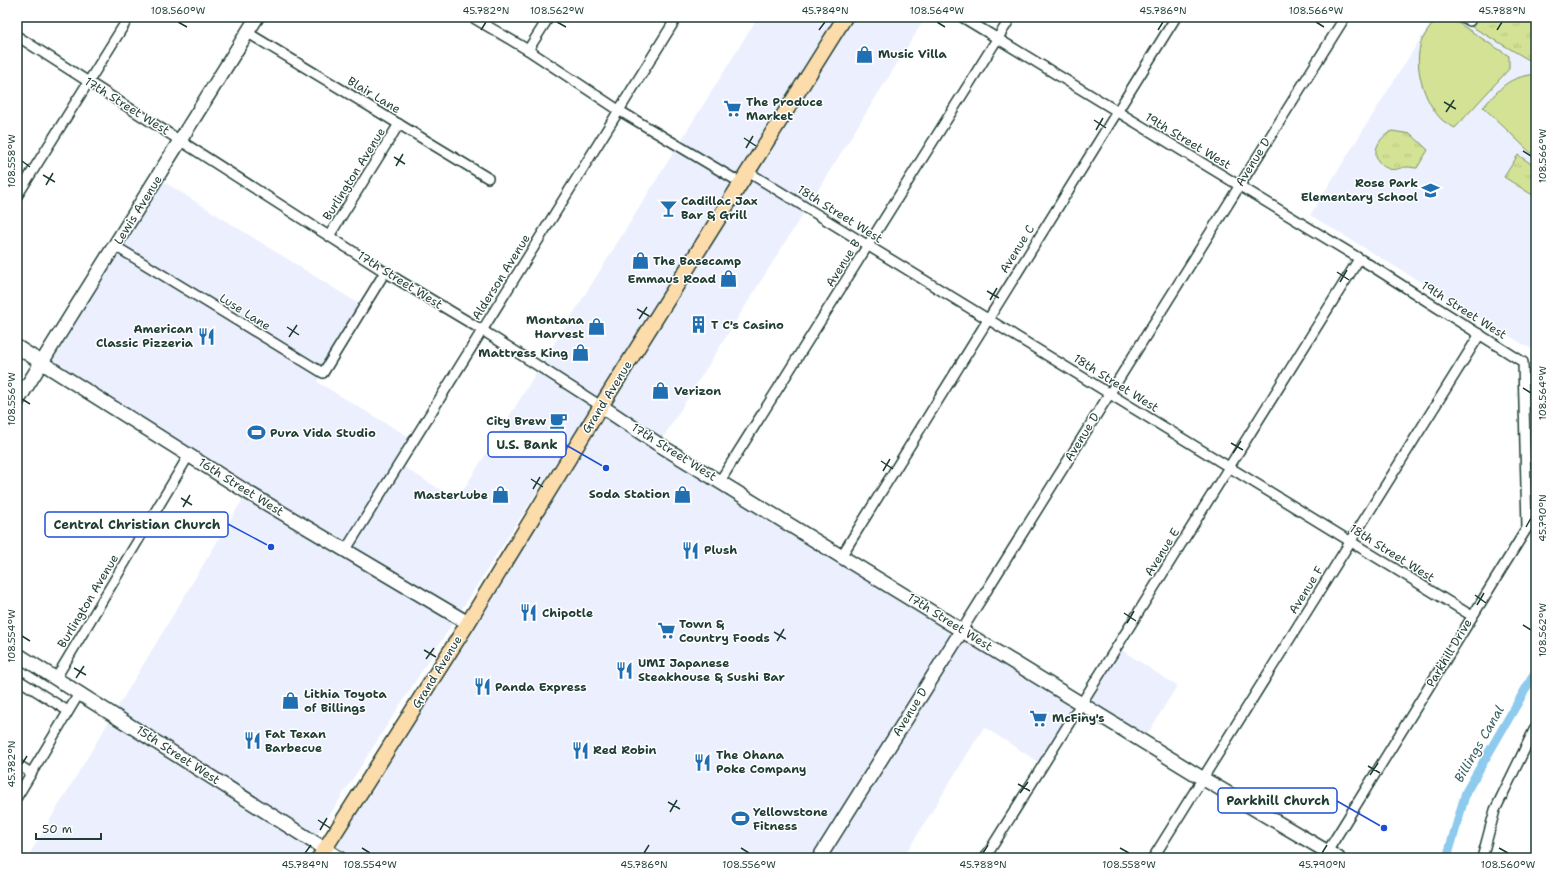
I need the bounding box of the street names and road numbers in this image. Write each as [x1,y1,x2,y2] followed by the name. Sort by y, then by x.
[82,73,172,139] street label: 17th Street West
[344,73,404,117] street label: Blair Lane
[1142,109,1234,173] street label: 19th Street West
[319,124,389,223] street label: Burlington Avenue
[1232,135,1274,189] street label: Avenue D
[110,172,166,248] street label: Lewis Avenue
[794,181,886,247] street label: 18th Street West
[996,222,1038,276] street label: Avenue C
[468,231,534,323] street label: Alderson Avenue
[822,236,864,290] street label: Avenue B
[355,247,445,313] street label: 17th Street West
[1418,277,1510,343] street label: 19th Street West
[216,290,274,334] street label: Luse Lane
[1070,350,1162,416] street label: 18th Street West
[578,357,636,436] street label: Grand Avenue
[1061,410,1103,464] street label: Avenue D
[629,419,719,485] street label: 17th Street West
[195,454,287,520] street label: 16th Street West
[1346,520,1438,586] street label: 18th Street West
[1141,525,1183,579] street label: Avenue E
[54,551,122,651] street label: Burlington Avenue
[1285,563,1327,617] street label: Avenue F
[905,589,995,655] street label: 17th Street West
[1422,616,1476,690] street label: Parkhill Drive
[408,632,466,711] street label: Grand Avenue
[889,685,931,739] street label: Avenue D
[133,722,223,788] street label: 15th Street West

